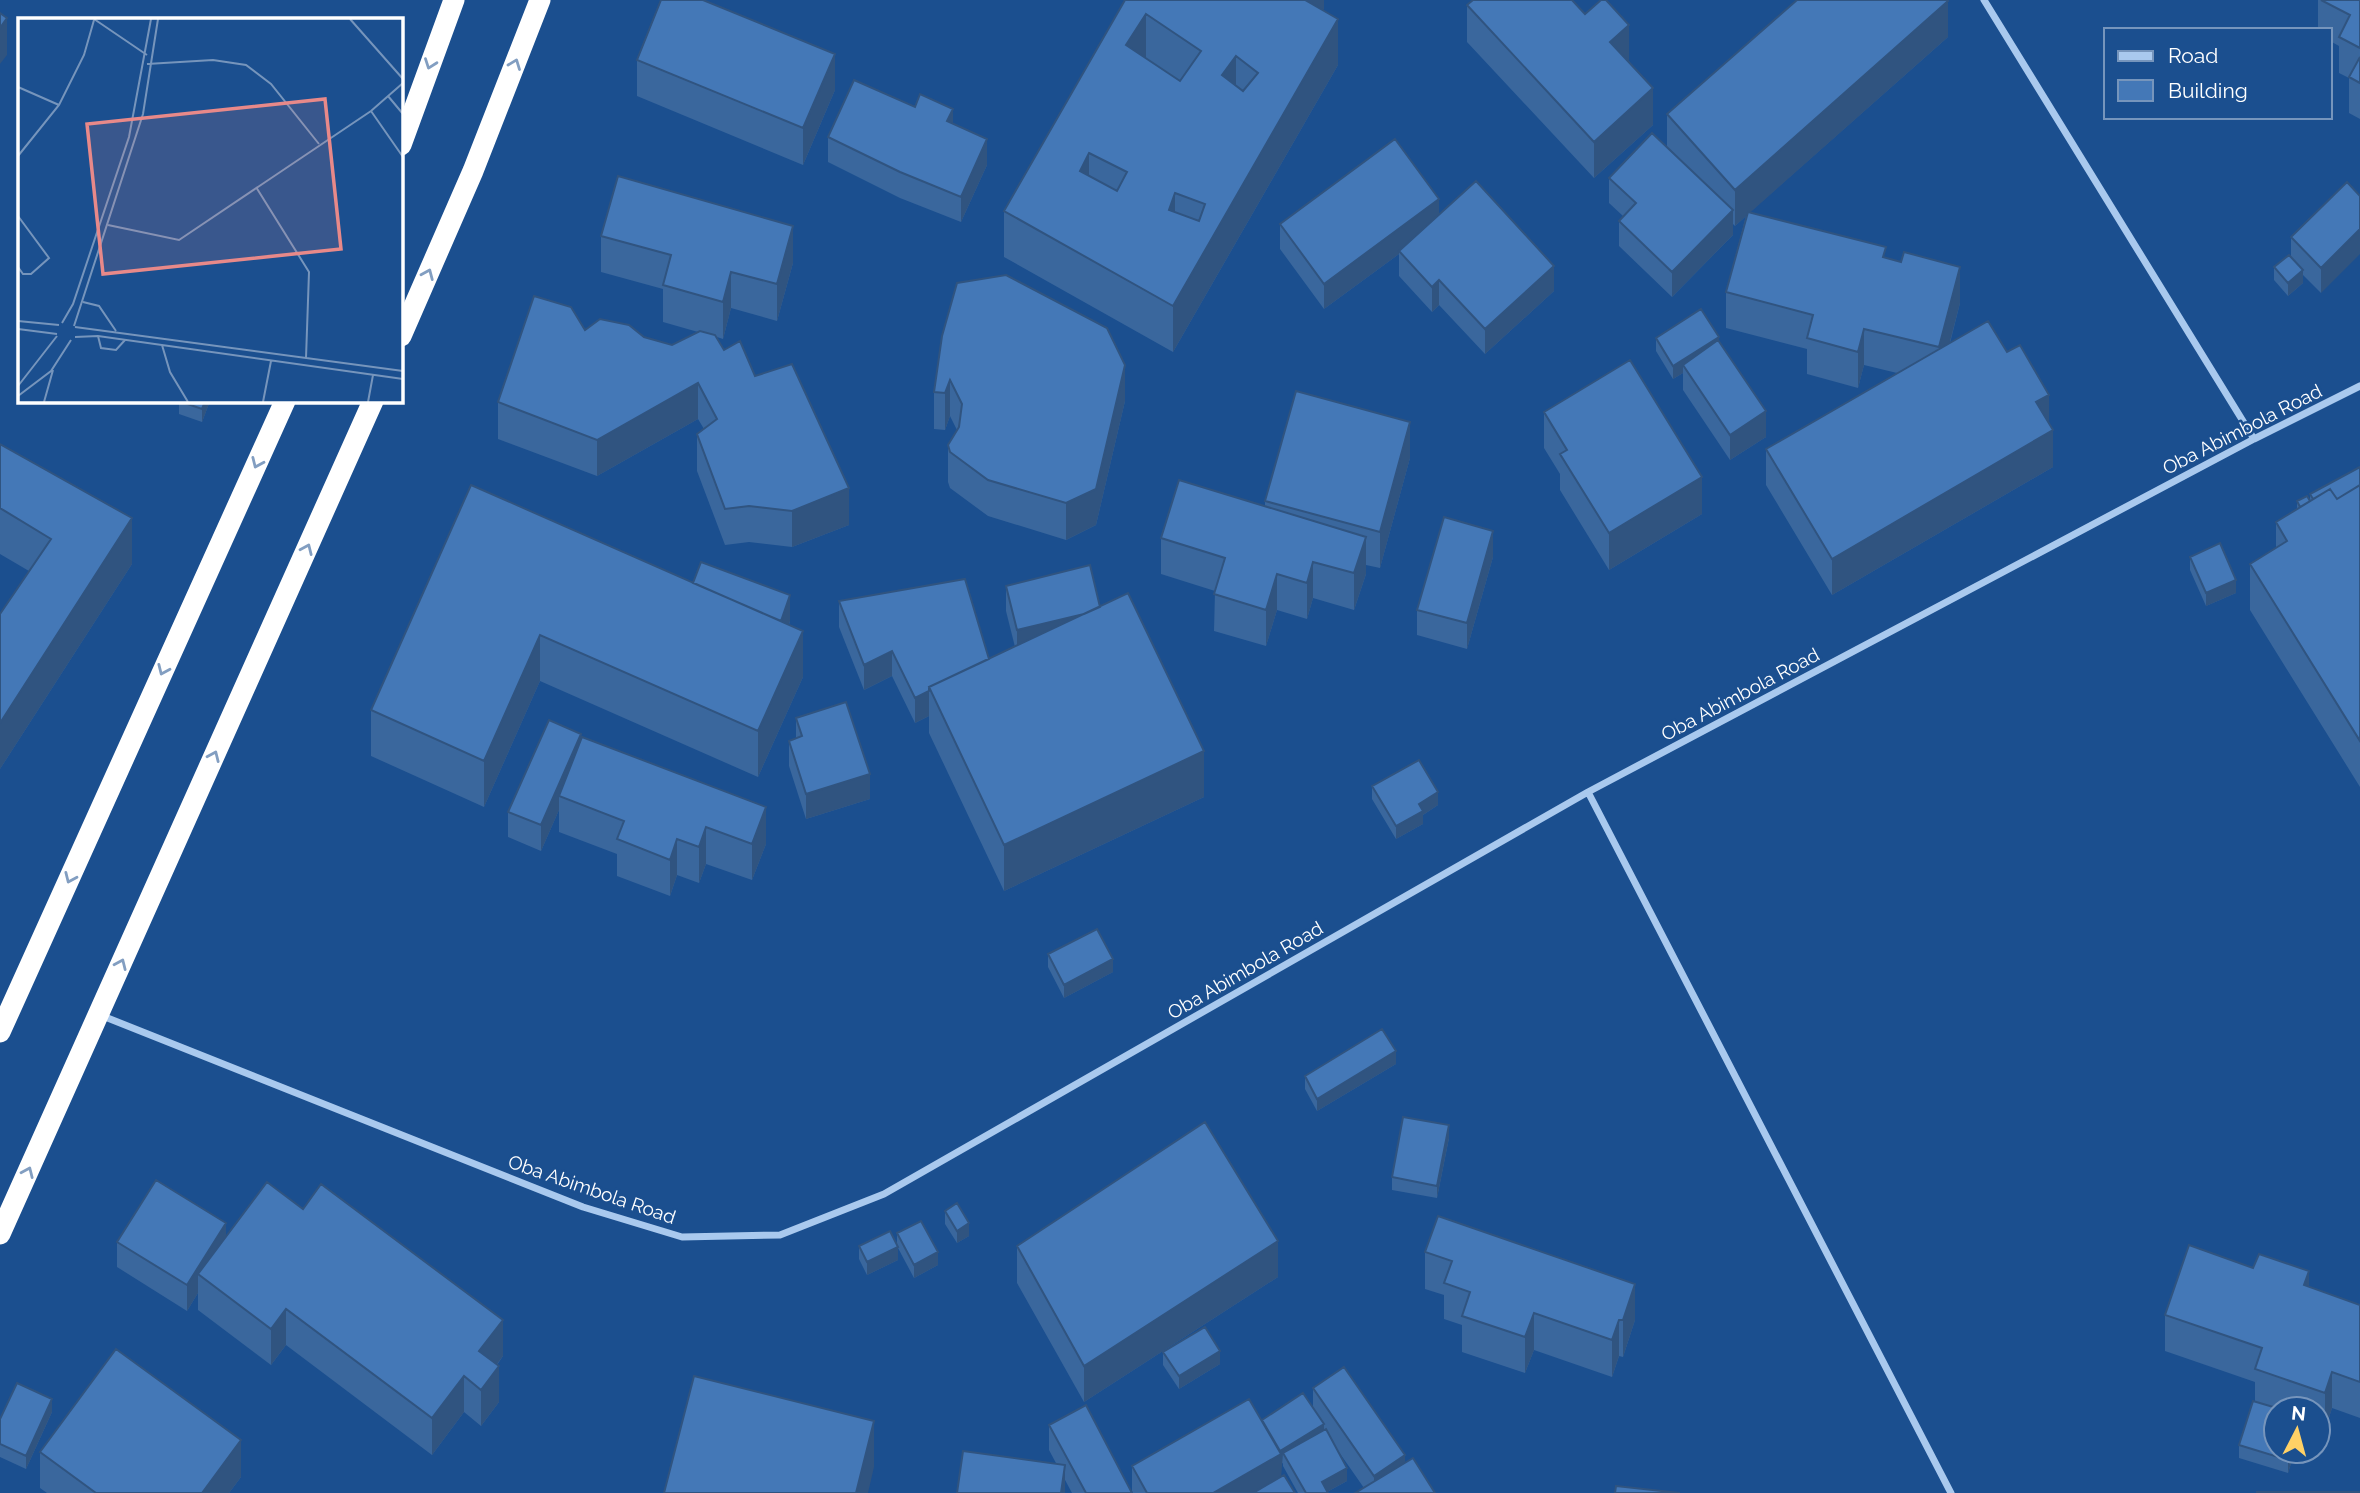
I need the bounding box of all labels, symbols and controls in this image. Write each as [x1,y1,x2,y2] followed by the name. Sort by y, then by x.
[18,18,402,402] inset map
[2104,28,2332,119] legend
[2168,43,2218,68] text: Road
[424,58,438,70] one-way arrow
[506,58,520,70] one-way arrow
[2168,78,2248,103] text: Building
[420,269,434,281] one-way arrow
[2159,379,2325,479] street label: Oba Abimbola Road
[251,456,265,468] one-way arrow
[299,544,313,556] one-way arrow
[1657,643,1823,745] street label: Oba Abimbola Road
[157,663,171,675] one-way arrow
[206,751,220,763] one-way arrow
[64,870,78,883] one-way arrow
[1163,917,1327,1023] street label: Oba Abimbola Road
[113,959,127,971] one-way arrow
[505,1150,679,1228] street label: Oba Abimbola Road
[20,1166,34,1179] one-way arrow
[2262,1395,2332,1465] north arrow
[2290,1401,2307,1425] text: N

